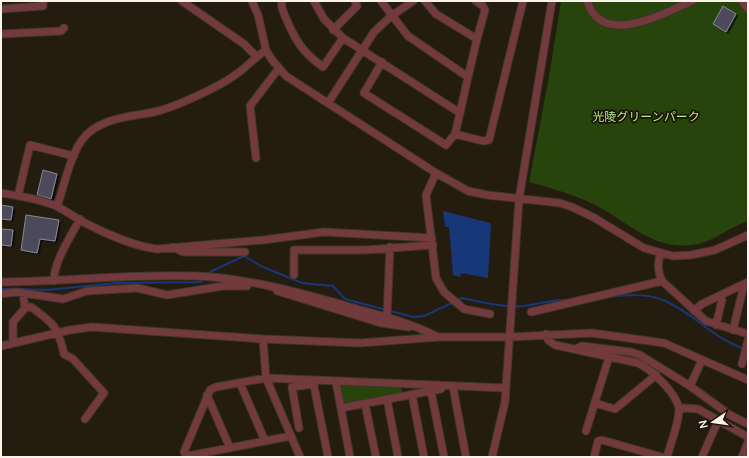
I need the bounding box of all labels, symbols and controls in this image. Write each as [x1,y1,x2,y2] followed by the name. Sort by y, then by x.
[592,108,700,125] park label: 光陵グリーンパーク
[693,402,733,442] north arrow
[695,419,711,430] text: N

